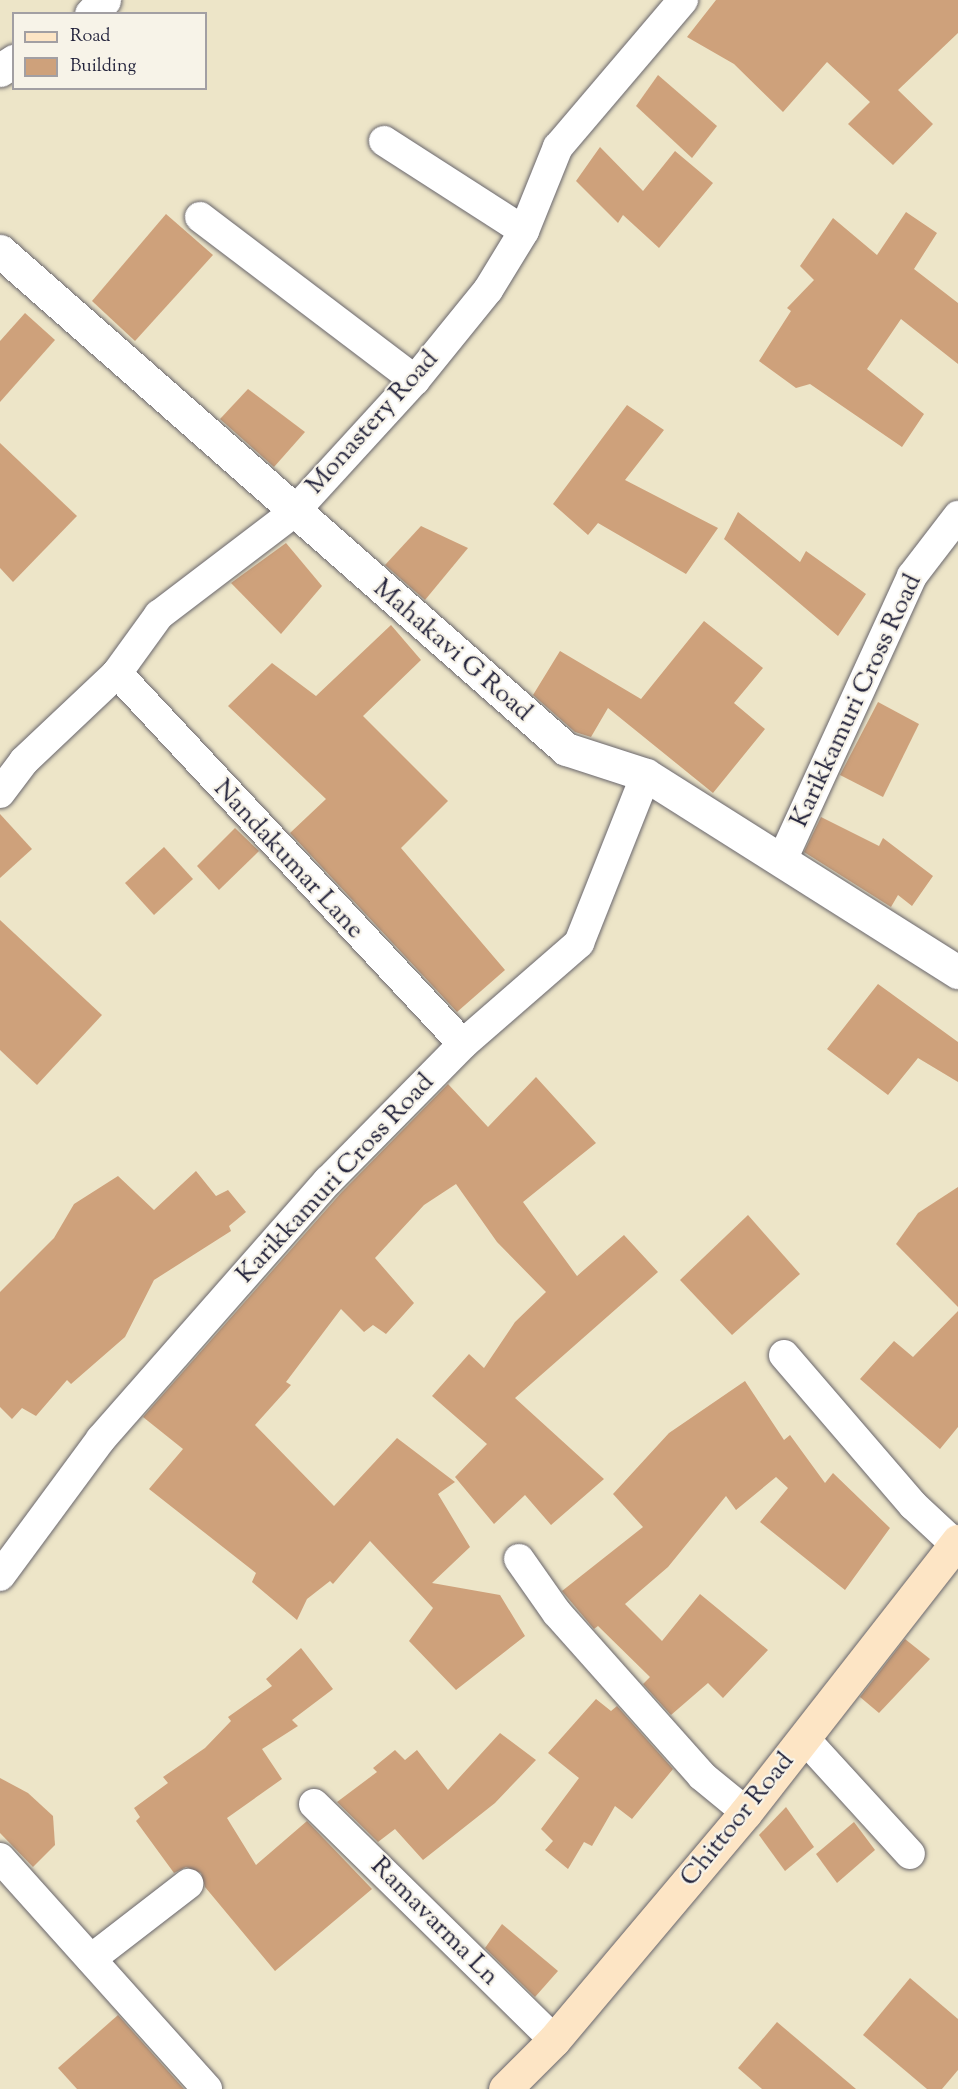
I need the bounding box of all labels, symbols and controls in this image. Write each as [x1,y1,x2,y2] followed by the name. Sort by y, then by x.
[12,12,207,90] legend
[70,24,110,50] text: Road
[70,54,136,80] text: Building
[300,345,446,501] street label: Monastery Road
[785,569,929,833] street label: Karikkamuri Cross Road
[366,573,538,729] street label: Mahakavi G Road
[206,774,370,946] street label: Nandakumar Lane
[231,1068,441,1290] street label: Karikkamuri Cross Road
[674,1747,802,1893] street label: Chittoor Road
[363,1851,505,1993] street label: Ramavarma Ln

